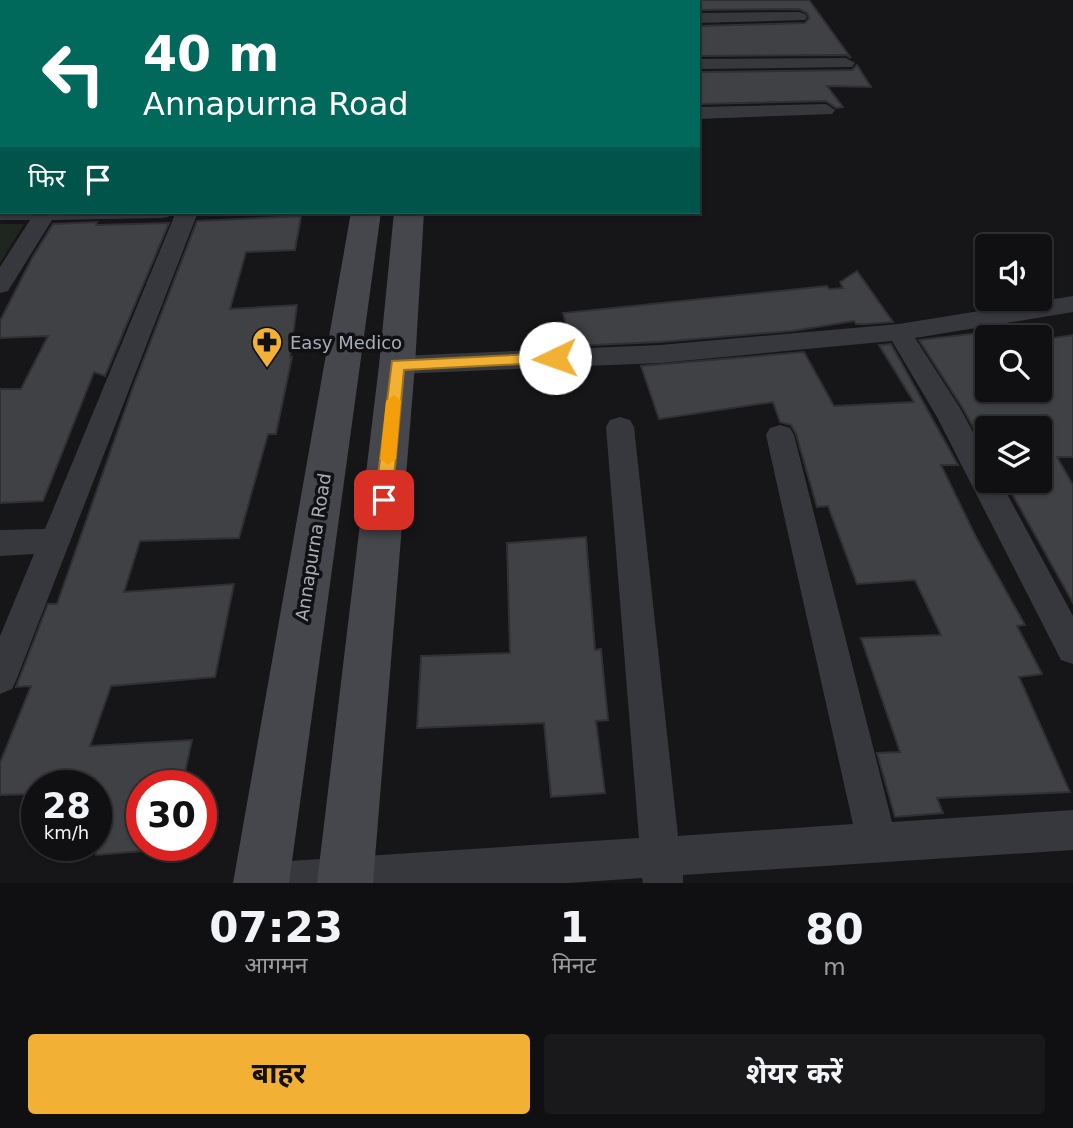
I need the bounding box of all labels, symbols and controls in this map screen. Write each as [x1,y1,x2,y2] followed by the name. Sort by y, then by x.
[143,26,279,83] text: 40 m
[28,28,119,119] icon: left
[143,85,409,123] text: Annapurna Road
[79,161,117,199] icon: arrive
[28,163,65,193] text: फिर
[975,234,1052,493] map controls
[975,234,1052,311] button: sound
[518,321,592,395] position arrow
[250,325,284,369] pharmacy icon: Easy Medico
[975,325,1052,402] button: search
[290,332,402,353] place label: Easy Medico
[975,416,1052,493] button: layers
[354,470,414,530] pin
[291,472,335,622] street label: Annapurna Road
[365,481,403,519] icon: arrive
[126,770,217,861] speed limit sign: 30
[42,786,91,826] text: 28
[44,822,89,843] text: km/h
[209,903,343,952] text: 07:23
[560,903,589,952] text: 1
[805,905,864,954] text: 80
[245,952,308,978] text: आगमन
[552,952,596,978] text: मिनट
[823,954,846,980] text: m
[28,1034,530,1114] button: बाहर
[544,1034,1045,1114] button: शेयर करें

